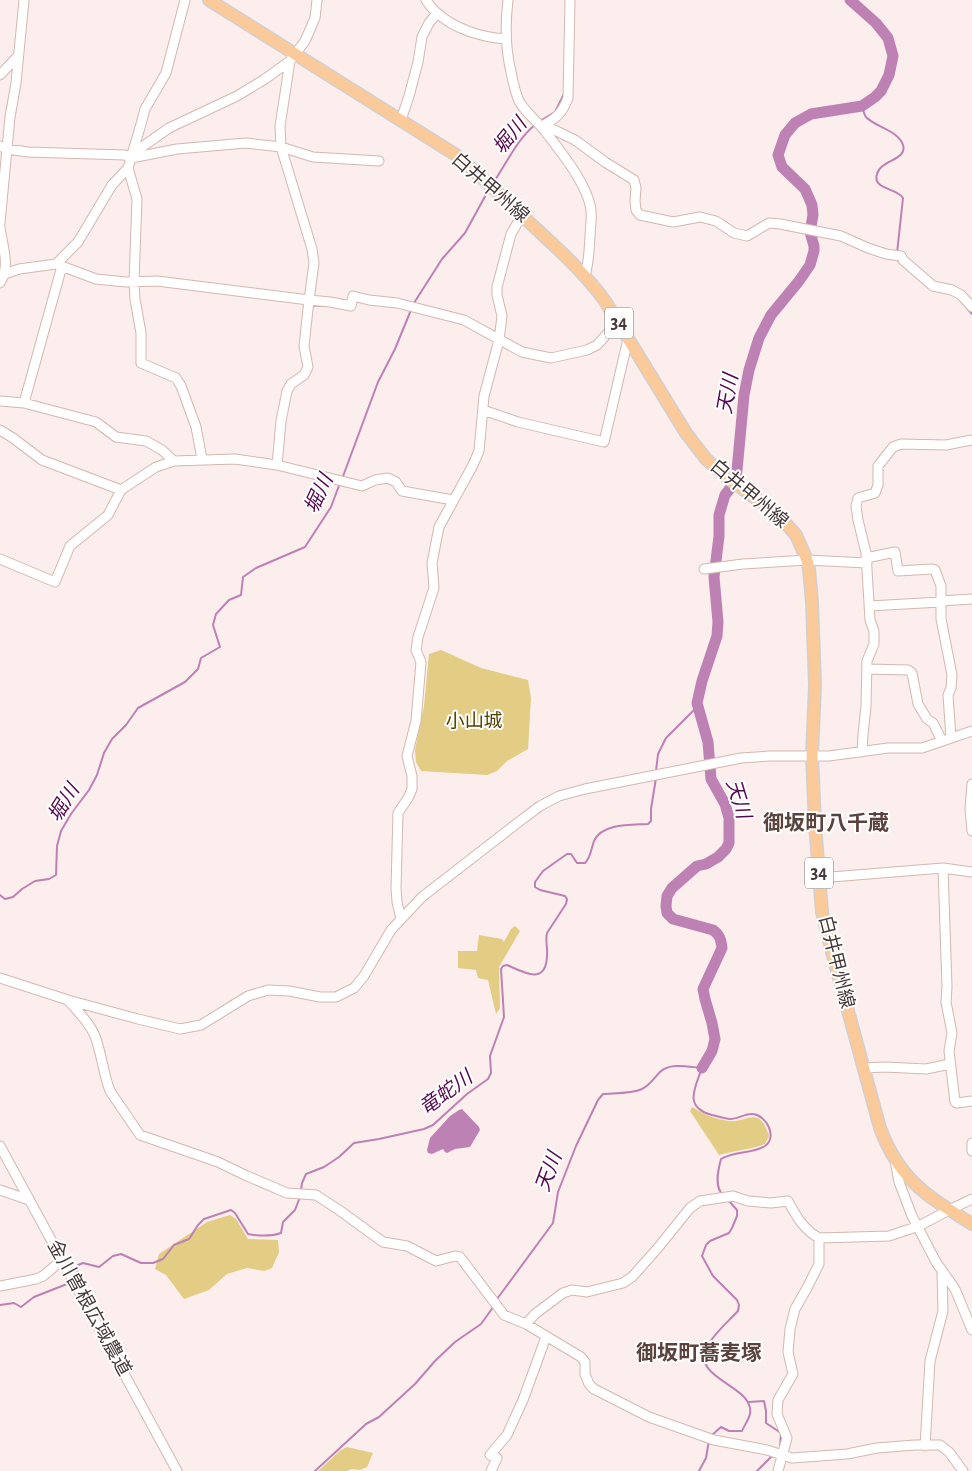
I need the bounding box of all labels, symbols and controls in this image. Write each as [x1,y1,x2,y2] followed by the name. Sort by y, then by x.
[489,112,532,158] water label: 堀川
[448,148,533,226] street label: 白井甲州線
[605,307,633,338] road number: 34
[715,371,742,415] water label: 天川
[707,455,793,532] street label: 白井甲州線
[301,469,337,516] water label: 堀川
[445,711,503,731] park label: 小山城
[723,777,754,823] water label: 天川
[44,779,84,825] water label: 堀川
[763,811,889,834] district label: 御坂町八千蔵
[805,858,833,888] road number: 34
[815,913,859,1010] street label: 白井甲州線
[415,1065,478,1119] water label: 竜蛇川
[533,1148,566,1194] water label: 天川
[44,1236,136,1379] street label: 金川曽根広域農道
[636,1341,762,1364] district label: 御坂町蕎麦塚

